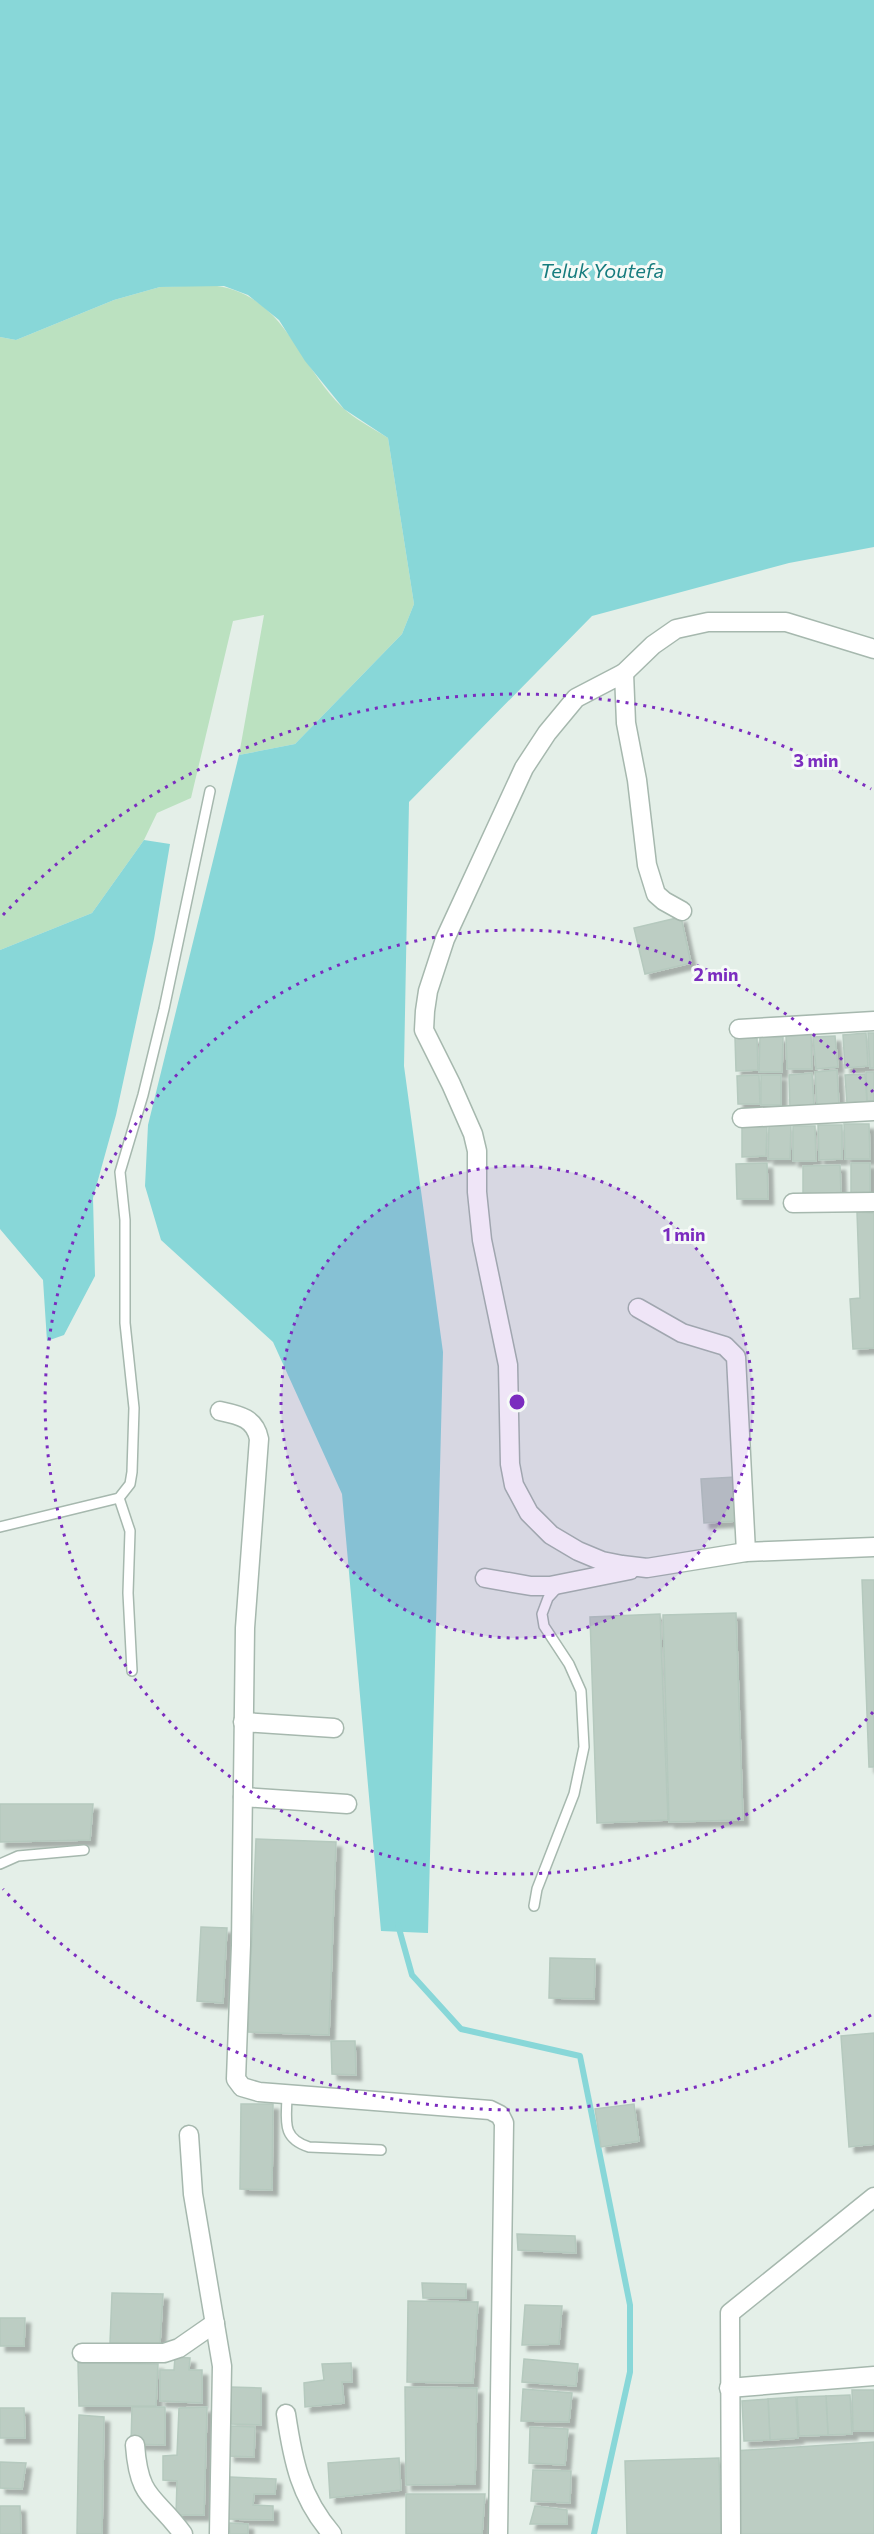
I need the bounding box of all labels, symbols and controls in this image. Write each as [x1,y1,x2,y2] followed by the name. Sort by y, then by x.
[540,258,664,282] water label: Teluk Youtefa
[793,749,839,771] text: 3 min
[694,963,738,985] text: 2 min
[663,1223,705,1245] text: 1 min
[507,1392,527,1412] centre of rings

